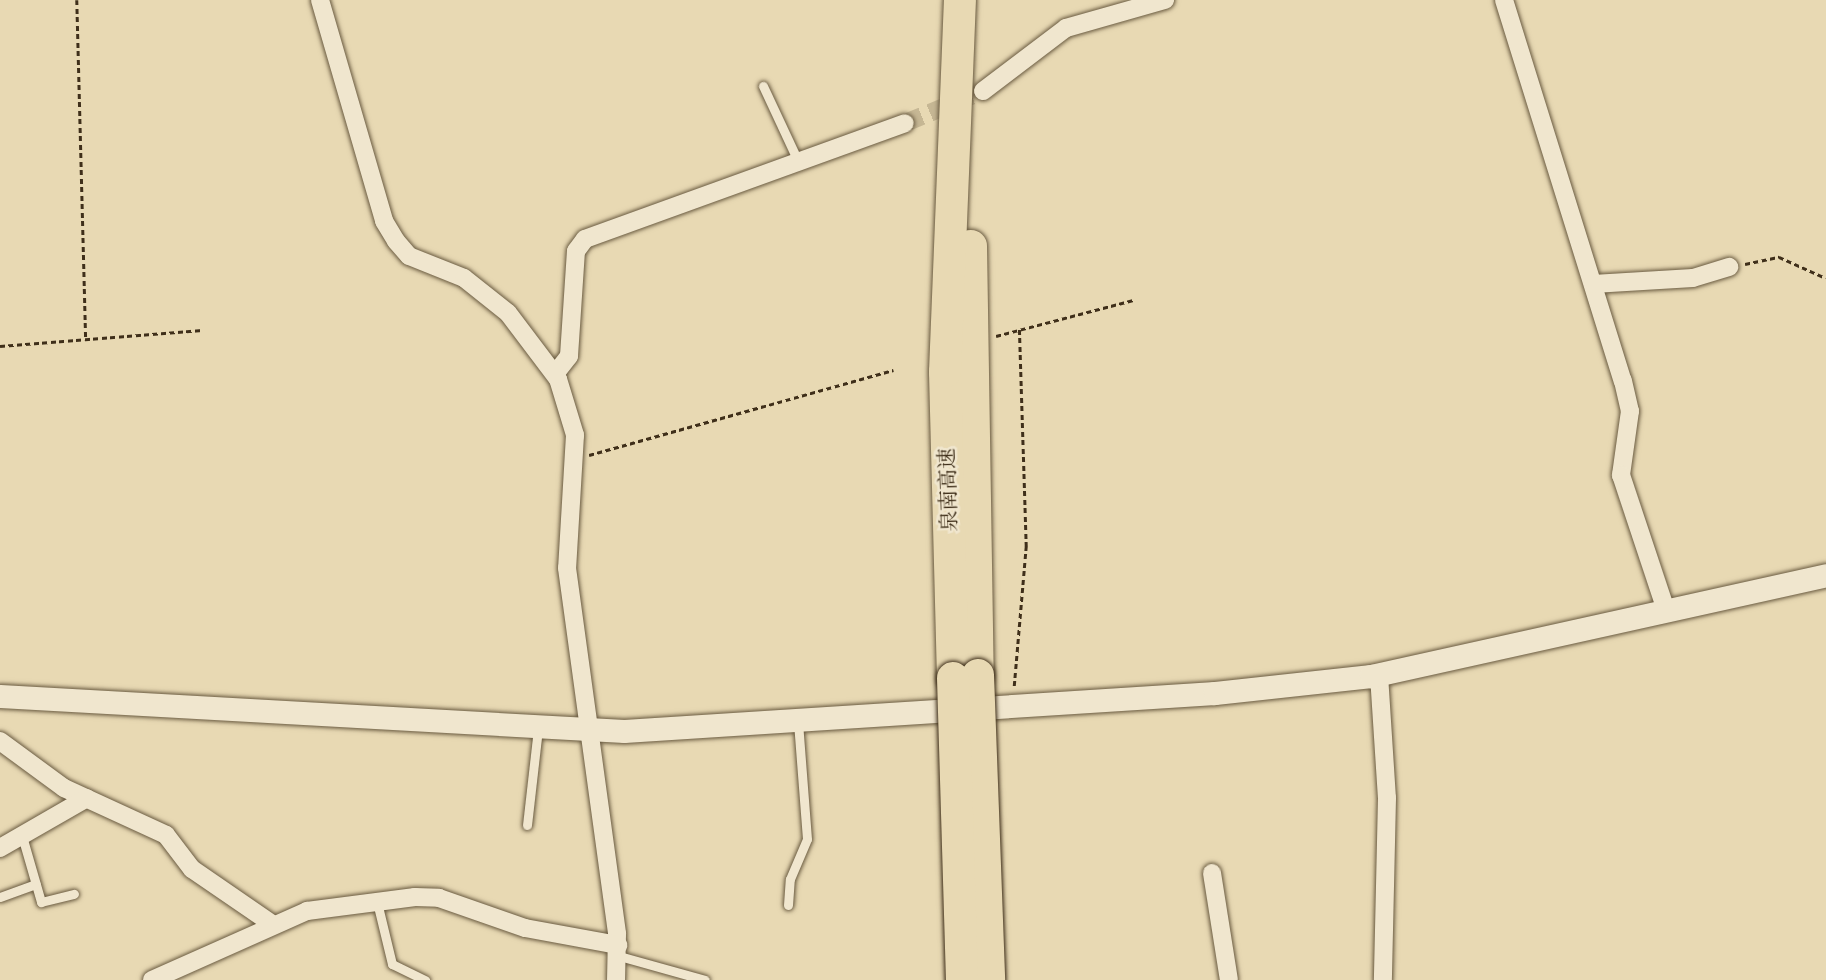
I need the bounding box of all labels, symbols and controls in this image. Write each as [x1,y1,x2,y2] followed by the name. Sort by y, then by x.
[934,448,962,532] street label: 泉南高速

